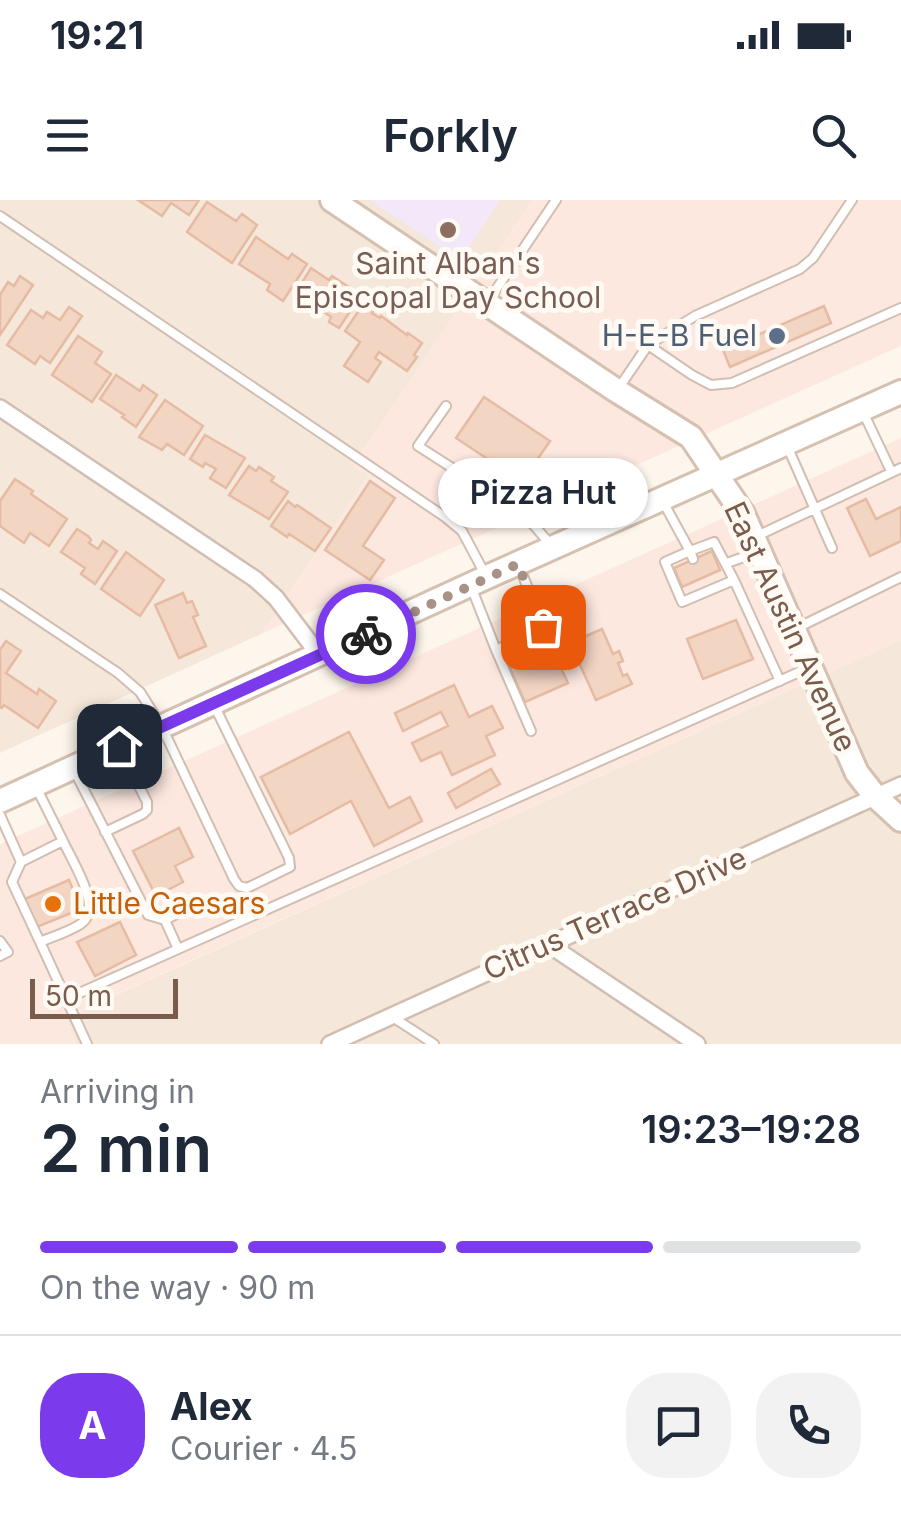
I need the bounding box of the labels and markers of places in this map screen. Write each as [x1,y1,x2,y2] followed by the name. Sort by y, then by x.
[437,219,459,241] marker: Saint Alban's Episcopal Day School
[295,245,601,315] place label: Saint Alban's Episcopal Day School
[602,317,757,353] place label: H-E-B Fuel
[766,325,788,347] marker: H-E-B Fuel
[438,457,648,527] callout: Pizza Hut
[501,585,586,670] pin
[77,704,162,789] pin
[73,885,265,921] place label: Little Caesars
[42,893,64,915] marker: Little Caesars

